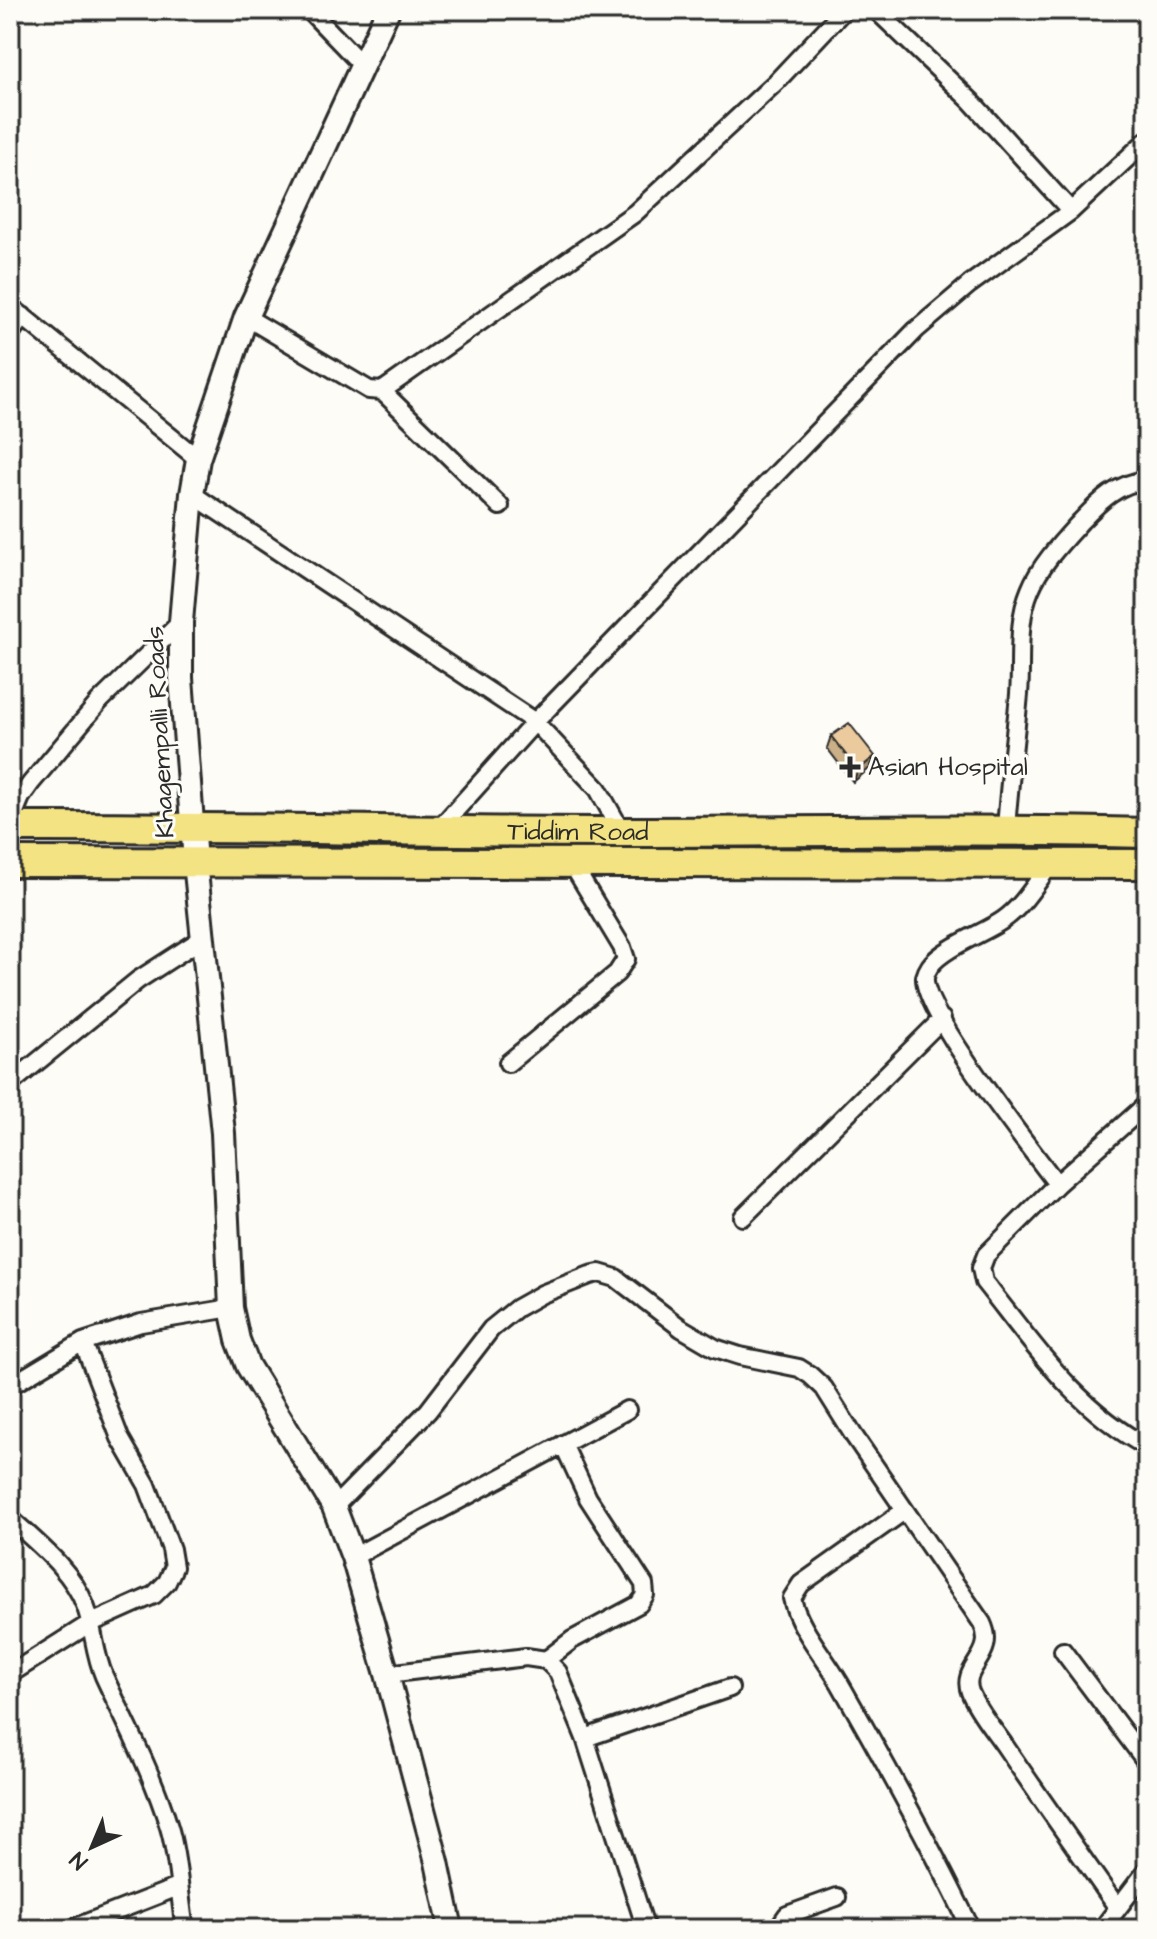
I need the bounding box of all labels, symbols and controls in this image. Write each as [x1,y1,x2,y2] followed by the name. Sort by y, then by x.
[136,625,186,839] street label: Khagempalli Roads
[868,749,1028,785] place label: Asian Hospital
[839,756,861,778] marker: Asian Hospital
[507,813,649,850] street label: Tiddim Road
[52,1807,132,1887] north arrow
[63,1844,95,1876] text: N

